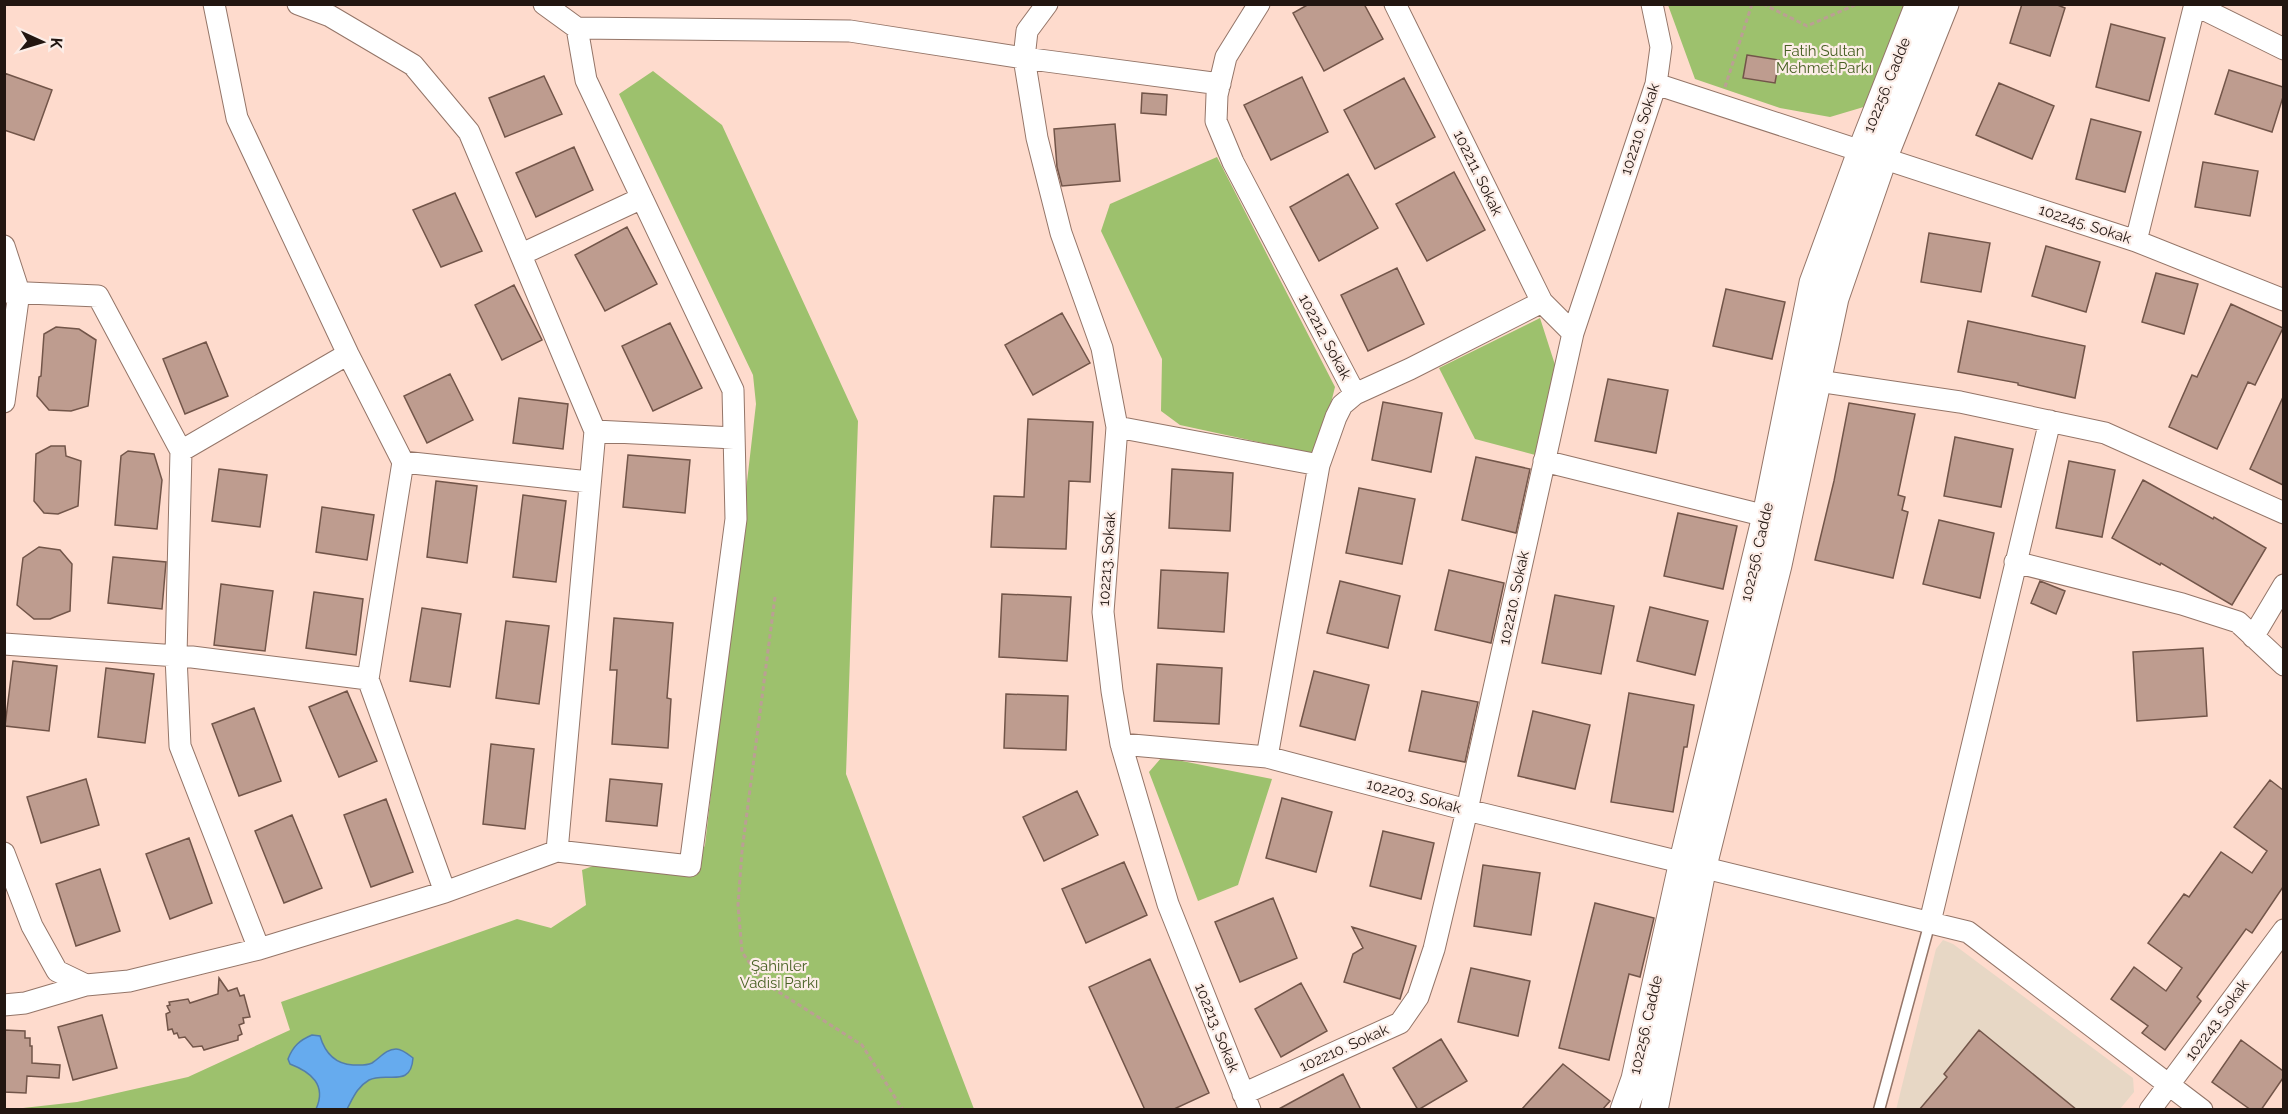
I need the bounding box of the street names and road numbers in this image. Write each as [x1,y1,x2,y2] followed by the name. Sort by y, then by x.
[1860,35,1914,135] street label: 102256. Cadde
[1617,81,1663,177] street label: 102210. Sokak
[1450,127,1506,219] street label: 102211. Sokak
[2036,201,2134,247] street label: 102245. Sokak
[1295,291,1355,383] street label: 102212. Sokak
[1737,501,1777,603] street label: 102256. Cadde
[1095,511,1119,607] street label: 102213. Sokak
[1495,549,1533,647] street label: 102210. Sokak
[1365,775,1463,817] street label: 102203. Sokak
[1626,974,1666,1076] street label: 102256. Cadde
[2181,976,2253,1064] street label: 102243. Sokak
[1191,981,1243,1075] street label: 102213. Sokak
[1297,1020,1391,1076] street label: 102210. Sokak

